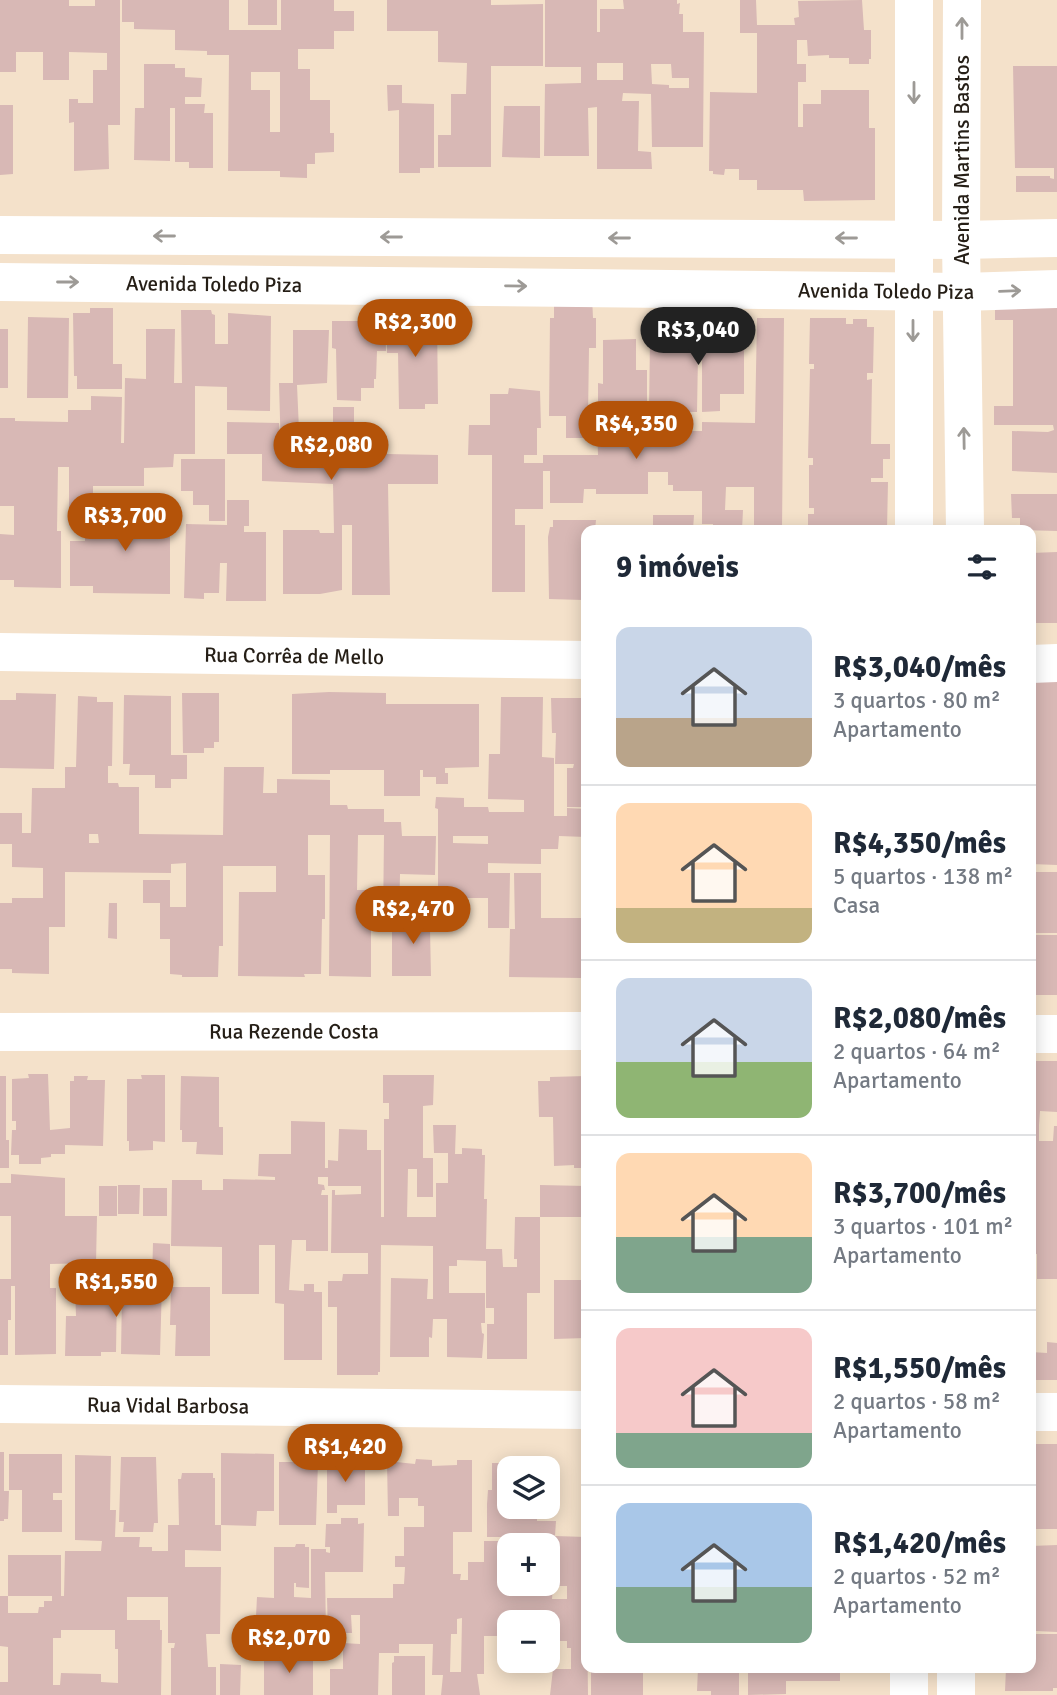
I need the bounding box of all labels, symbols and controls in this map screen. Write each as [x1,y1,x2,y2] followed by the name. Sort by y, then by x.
[955,17,969,40] one-way arrow
[949,55,975,265] street label: Avenida Martins Bastos
[907,81,921,104] one-way arrow
[153,229,176,243] one-way arrow
[380,230,403,244] one-way arrow
[608,231,631,245] one-way arrow
[835,231,858,245] one-way arrow
[126,270,302,298] street label: Avenida Toledo Piza
[56,275,79,289] one-way arrow
[798,277,974,305] street label: Avenida Toledo Piza
[504,279,527,293] one-way arrow
[998,284,1021,297] one-way arrow
[350,300,480,359] pin: R$2,300
[373,307,457,336] text: R$2,300
[633,308,763,367] pin: R$3,040
[656,315,740,344] text: R$3,040
[906,320,920,343] one-way arrow
[571,402,701,461] pin: R$4,350
[594,409,678,438] text: R$4,350
[266,422,396,482] pin: R$2,080
[957,426,971,449] one-way arrow
[289,430,373,459] text: R$2,080
[60,494,190,553] pin: R$3,700
[83,501,167,530] text: R$3,700
[963,548,1001,586] icon: filters
[616,549,739,586] text: 9 imóveis
[204,642,384,670] street label: Rua Corrêa de Mello
[833,649,1006,686] text: R$3,040/mês
[672,655,756,739] icon: home
[833,686,1001,715] text: 3 quartos · 80 m²
[833,715,962,744] text: Apartamento
[833,825,1006,862] text: R$4,350/mês
[672,831,756,915] icon: home
[833,862,1013,891] text: 5 quartos · 138 m²
[348,886,478,946] pin: R$2,470
[833,891,880,920] text: Casa
[371,894,455,923] text: R$2,470
[833,1000,1006,1037] text: R$2,080/mês
[672,1006,756,1090] icon: home
[209,1018,379,1045] street label: Rua Rezende Costa
[833,1037,1001,1066] text: 2 quartos · 64 m²
[833,1066,962,1095] text: Apartamento
[833,1175,1006,1212] text: R$3,700/mês
[672,1181,756,1265] icon: home
[833,1212,1013,1241] text: 3 quartos · 101 m²
[833,1241,962,1270] text: Apartamento
[51,1260,181,1319] pin: R$1,550
[74,1267,158,1296] text: R$1,550
[833,1350,1006,1387] text: R$1,550/mês
[672,1356,756,1440] icon: home
[833,1387,1001,1416] text: 2 quartos · 58 m²
[87,1392,249,1420] street label: Rua Vidal Barbosa
[833,1416,962,1445] text: Apartamento
[280,1424,410,1484] pin: R$1,420
[303,1432,387,1461] text: R$1,420
[497,1456,560,1673] map controls
[497,1456,560,1519] button: layers
[833,1525,1006,1562] text: R$1,420/mês
[672,1531,756,1615] icon: home
[497,1533,560,1596] button: +
[833,1562,1001,1591] text: 2 quartos · 52 m²
[833,1591,962,1620] text: Apartamento
[497,1610,560,1673] button: −
[224,1616,354,1675] pin: R$2,070
[247,1623,331,1652] text: R$2,070

